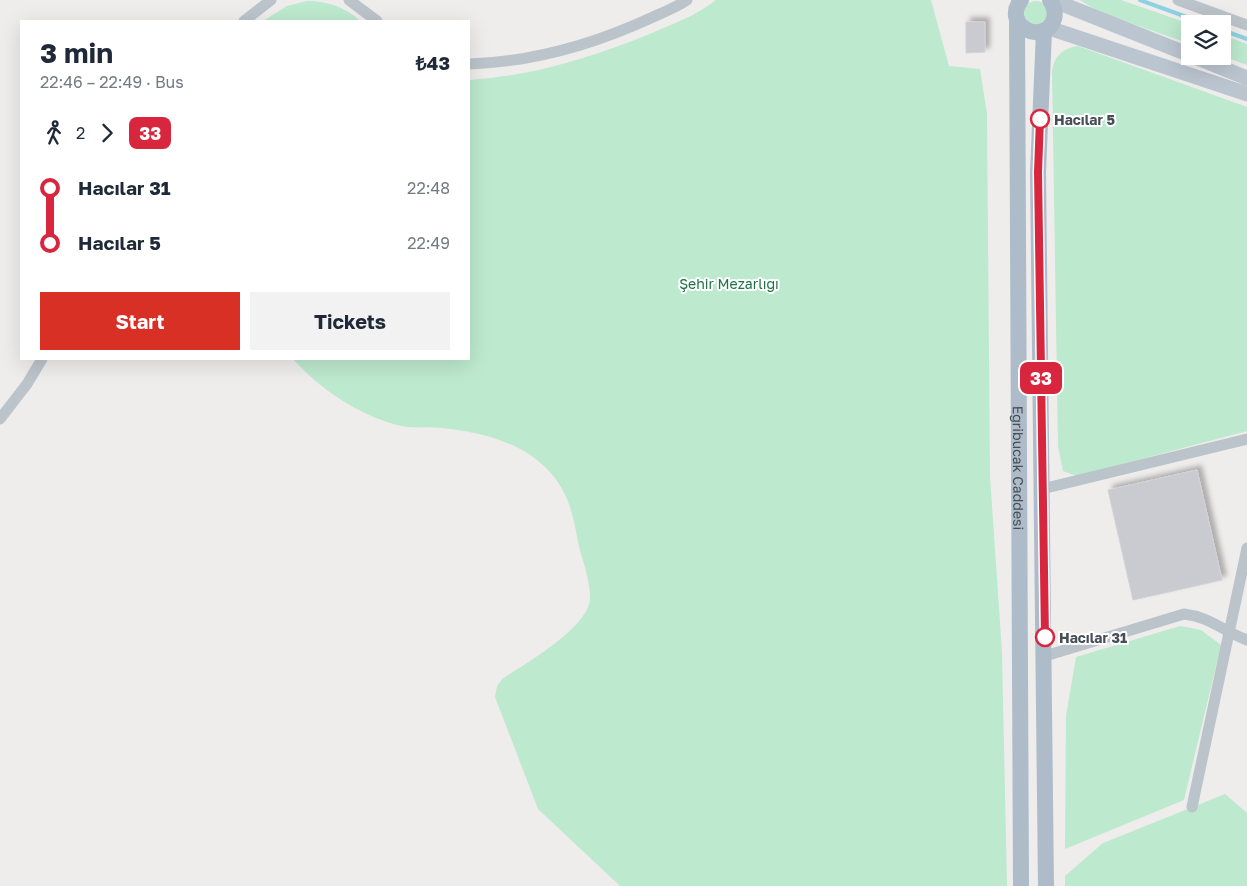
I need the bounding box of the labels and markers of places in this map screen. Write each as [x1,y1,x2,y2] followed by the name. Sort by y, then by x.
[1030,109,1050,129] marker: Hacılar 5
[1054,111,1115,128] place label: Hacılar 5
[1035,627,1055,647] marker: Hacılar 31
[1059,629,1127,646] place label: Hacılar 31

